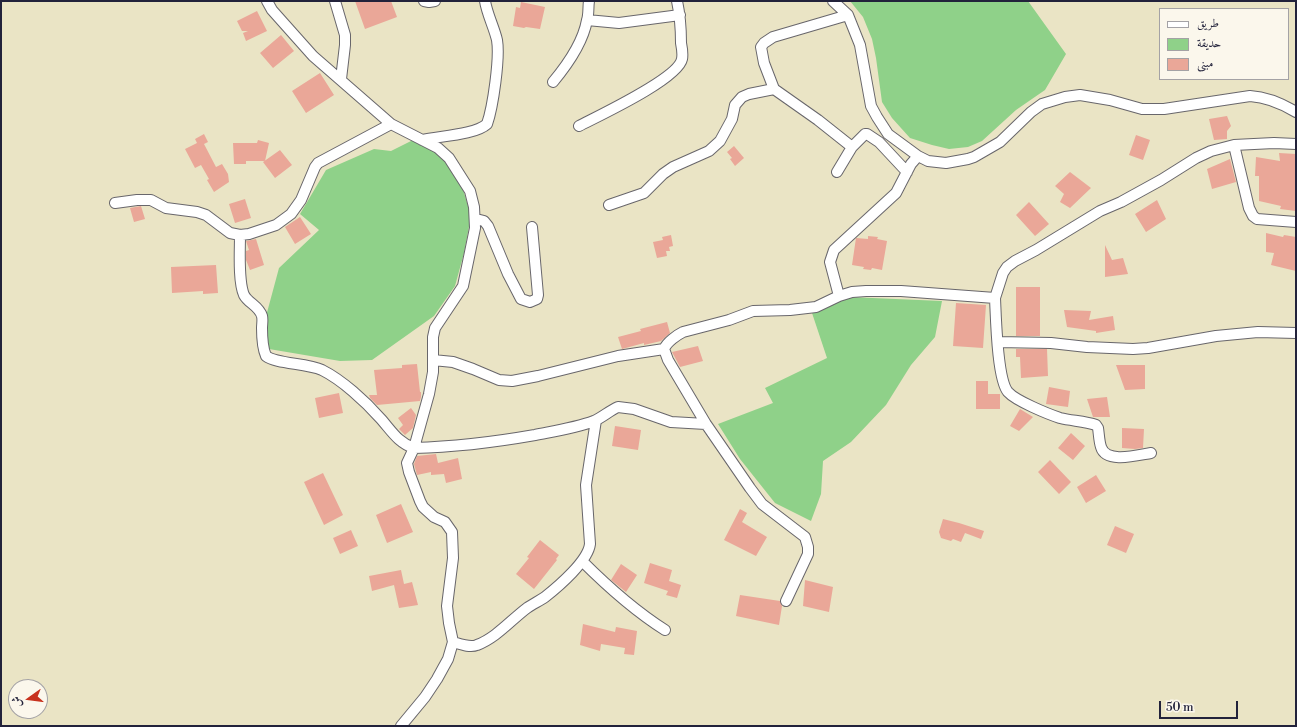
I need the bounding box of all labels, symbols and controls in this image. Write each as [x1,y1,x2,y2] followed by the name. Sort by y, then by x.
[1159,8,1289,80] legend
[1197,16,1219,31] text: طريق
[1197,36,1221,51] text: حديقة
[1197,56,1213,71] text: مبنى
[8,679,48,719] north arrow
[1161,693,1240,719] scale bar
[9,695,25,709] text: ش
[1166,700,1194,715] text: 50 m

